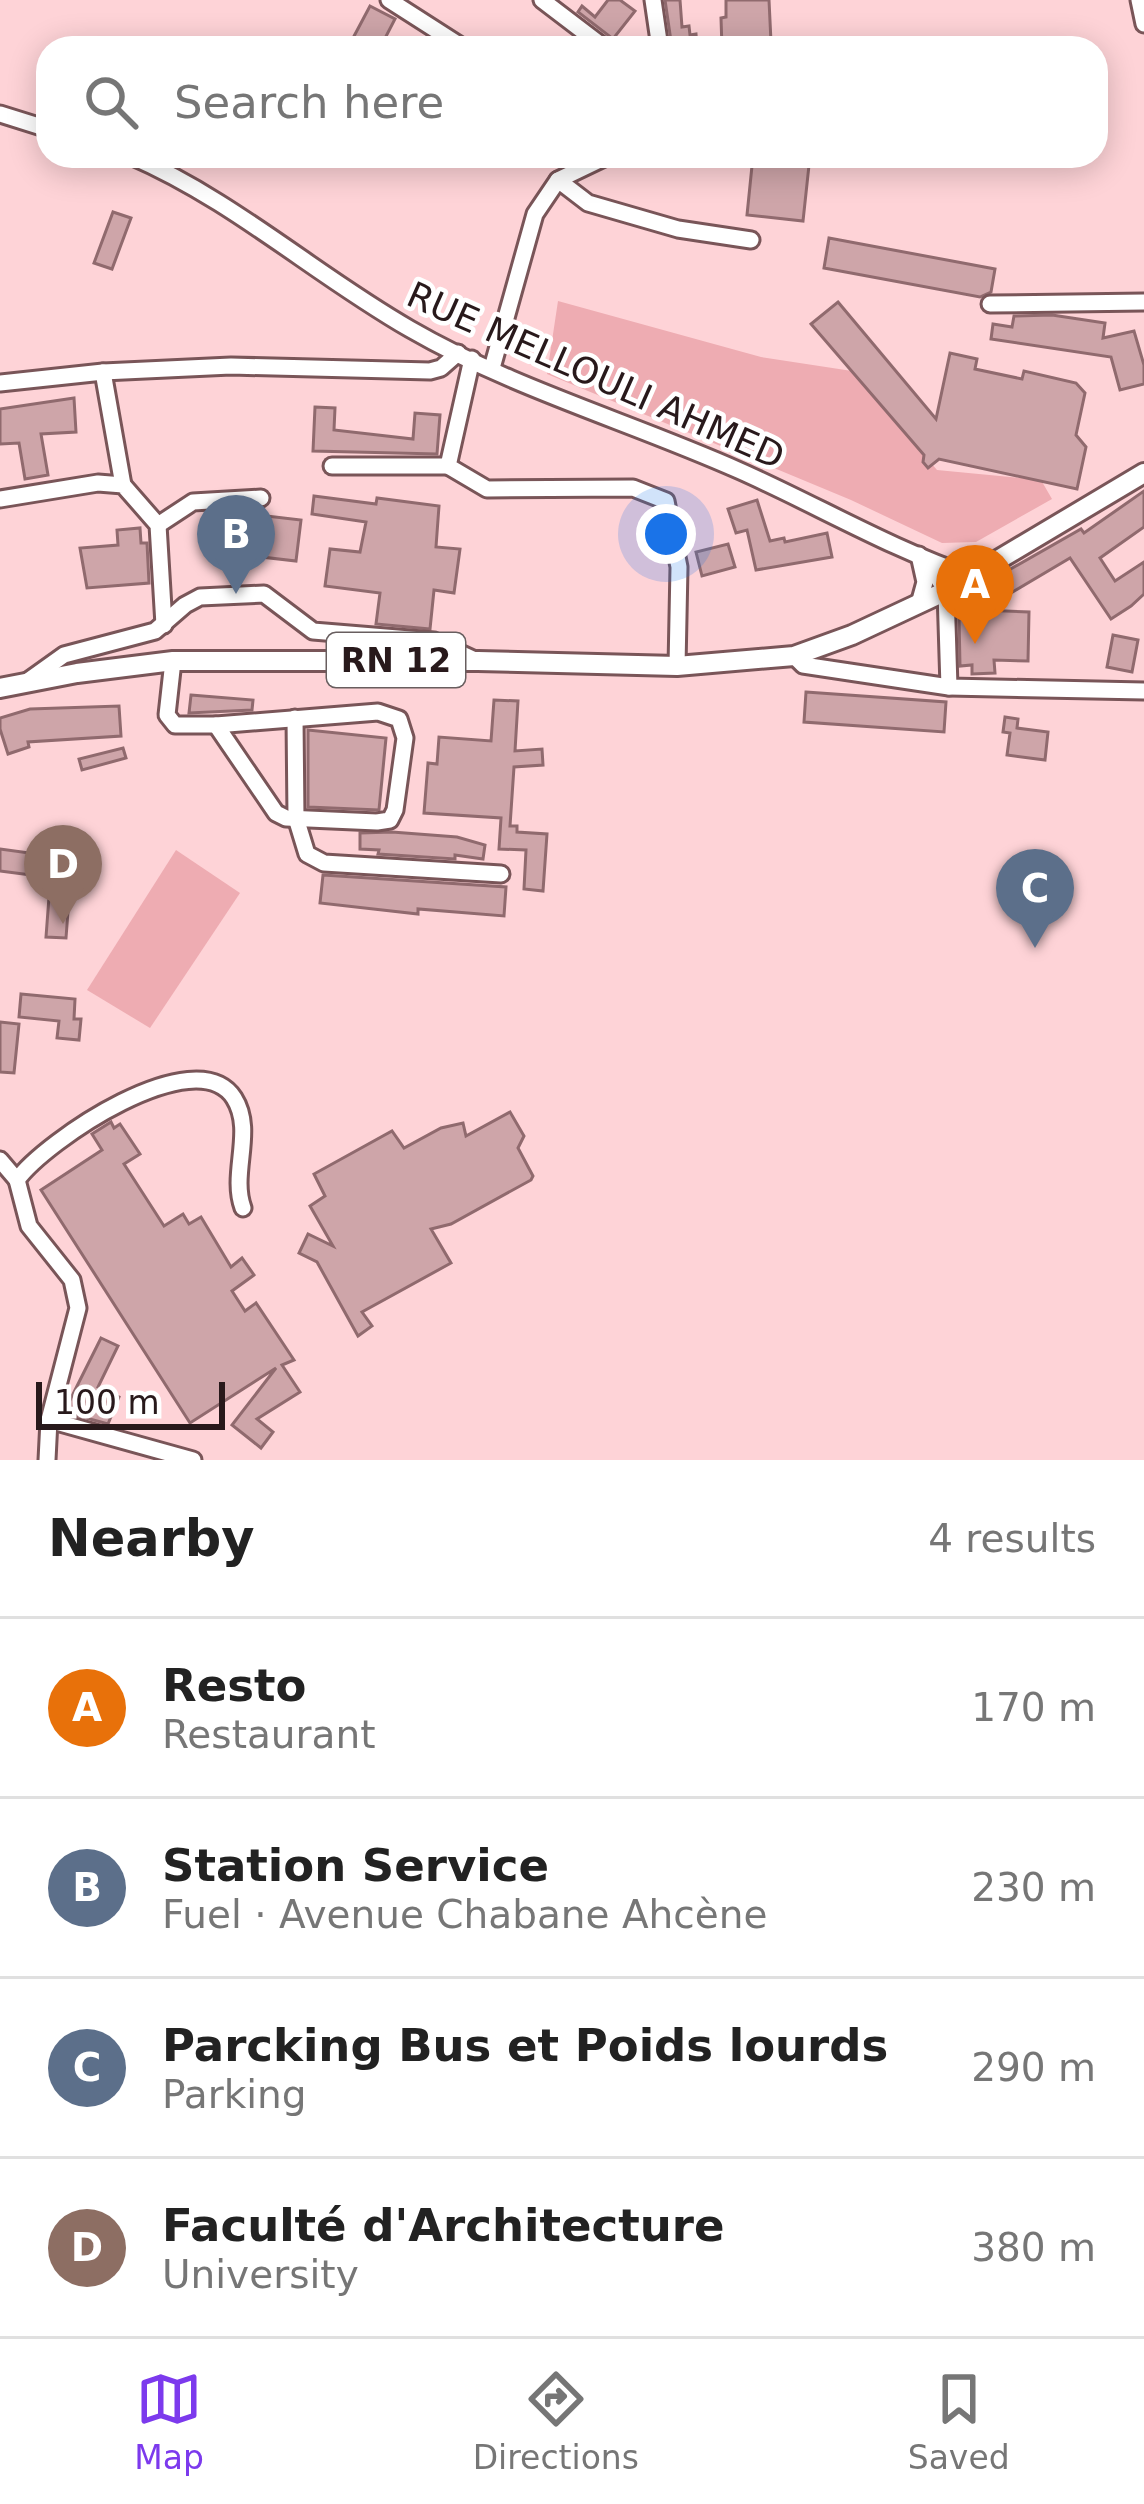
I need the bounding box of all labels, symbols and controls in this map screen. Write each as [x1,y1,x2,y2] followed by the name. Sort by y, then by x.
[36,36,1108,168] search box
[78,69,144,135] icon: search
[174,76,444,129] text: Search here
[401,274,791,477] street label: RUE MELLOULI AHMED
[197,495,275,594] pin: B
[636,504,696,564] your location
[936,545,1014,644] pin: A
[327,633,465,687] road number: RN 12
[24,825,102,924] pin: D
[996,849,1074,948] pin: C
[36,1376,225,1429] scale bar
[54,1383,160,1422] text: 100 m
[48,1509,255,1568] text: Nearby
[928,1516,1096,1561] text: 4 results
[162,1659,306,1712] text: Resto
[72,1685,102,1730] text: A
[971,1685,1096,1730] text: 170 m
[162,1712,376,1757] text: Restaurant
[162,1839,549,1892] text: Station Service
[72,1865,102,1910] text: B
[971,1865,1096,1910] text: 230 m
[162,1892,768,1937] text: Fuel · Avenue Chabane Ahcène
[162,2019,888,2072] text: Parcking Bus et Poids lourds
[73,2045,101,2090] text: C
[971,2045,1096,2090] text: 290 m
[162,2072,307,2117] text: Parking
[162,2199,724,2252] text: Faculté d'Architecture
[71,2225,103,2270] text: D
[971,2225,1096,2270] text: 380 m
[162,2252,359,2297] text: University
[134,2366,204,2477] tab: Map
[473,2366,639,2477] tab: Directions
[908,2366,1010,2477] tab: Saved

